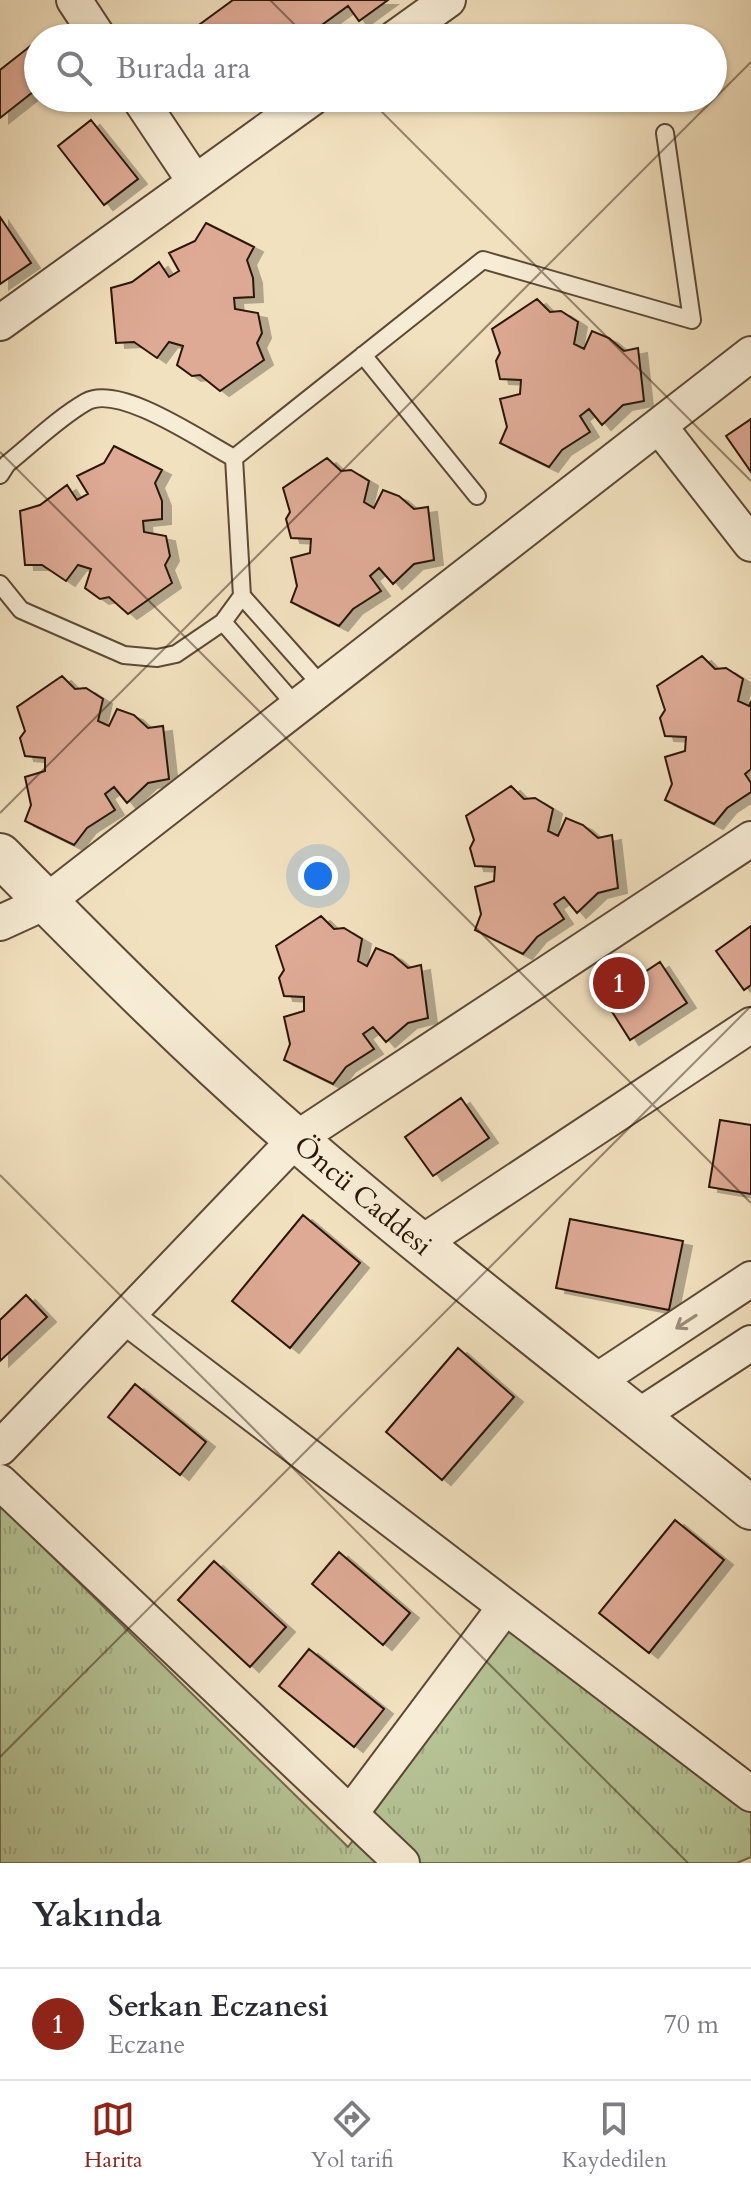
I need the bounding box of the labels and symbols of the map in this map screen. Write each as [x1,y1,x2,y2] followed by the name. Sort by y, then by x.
[298,856,338,896] your location
[593,953,645,1013] pin: 1
[286,1127,440,1264] street label: Öncü Caddesi
[675,1314,698,1330] one-way arrow

